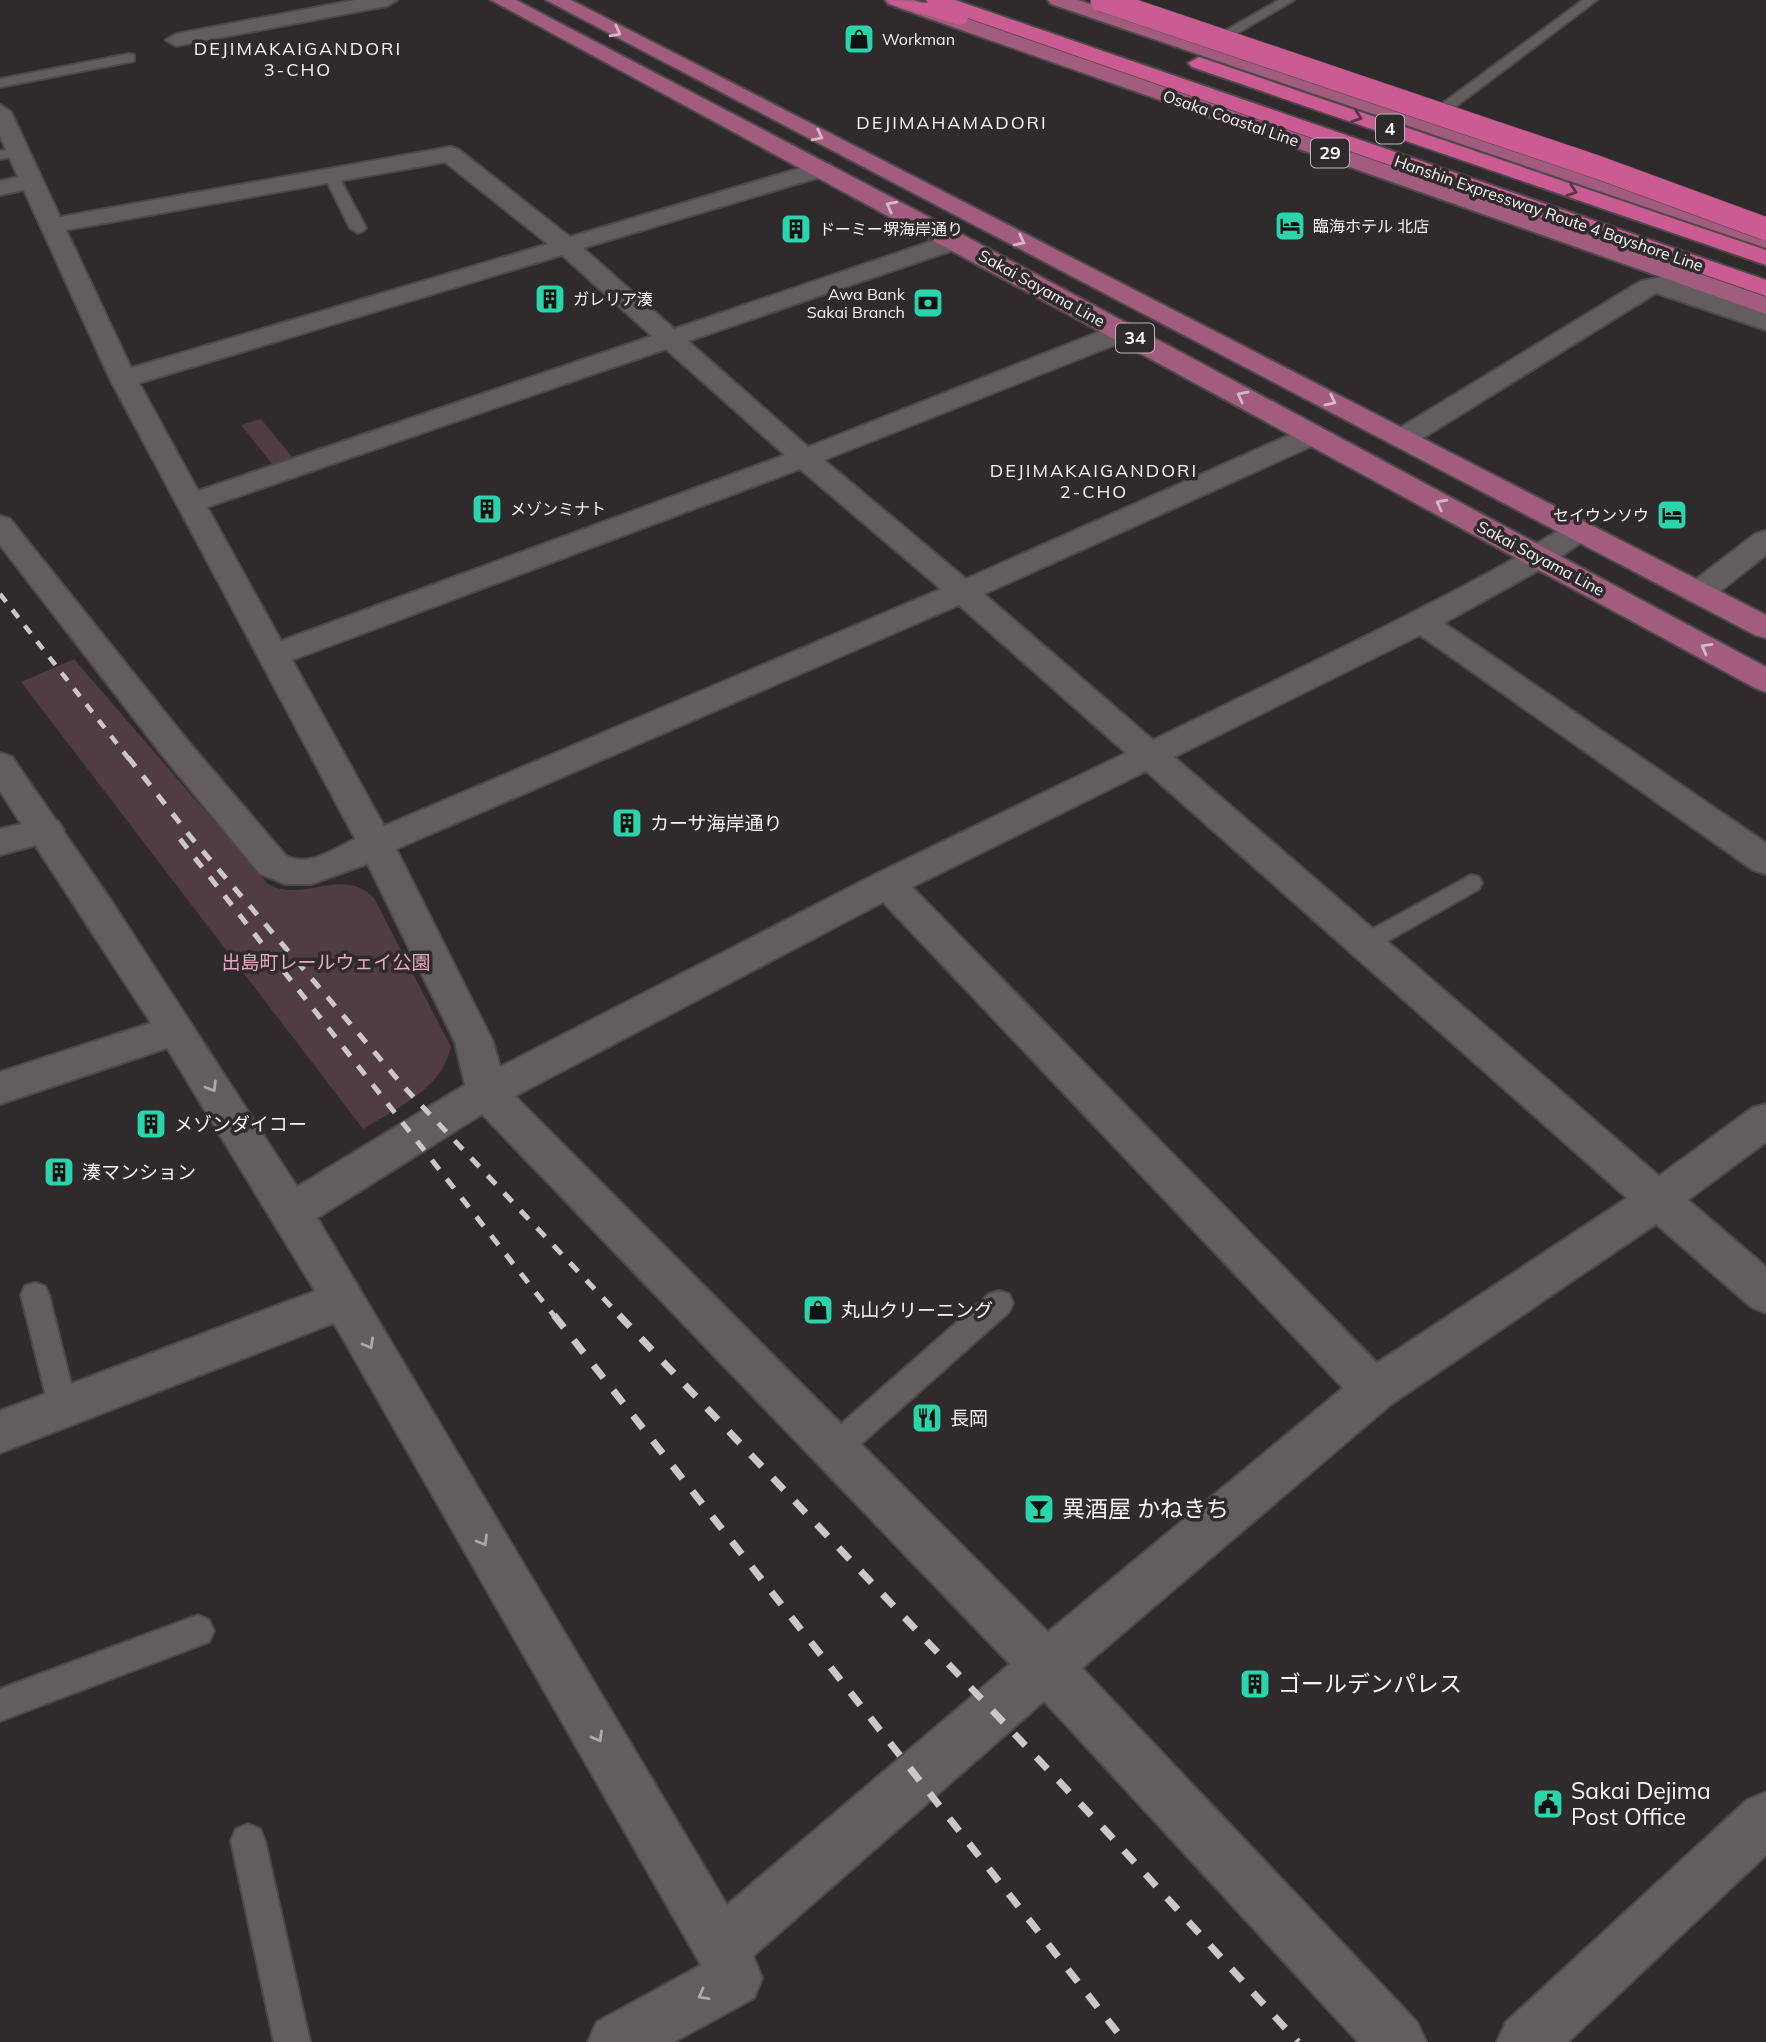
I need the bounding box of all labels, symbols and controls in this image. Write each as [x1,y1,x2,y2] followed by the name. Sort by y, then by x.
[842,22,876,56] shop icon: Workman
[609,23,621,37] one-way arrow
[882,29,955,49] place label: Workman
[194,37,402,81] district label: DEJIMAKAIGANDORI 3-CHO
[1160,85,1302,151] street label: Osaka Coastal Line
[1351,109,1363,123] one-way arrow
[856,111,1048,134] district label: DEJIMAHAMADORI
[1376,114,1404,144] road number: 4
[811,128,823,142] one-way arrow
[1311,138,1349,168] road number: 29
[1392,151,1706,275] street label: Hanshin Expressway Route 4 Bayshore Line
[1566,183,1578,197] one-way arrow
[886,201,898,214] one-way arrow
[1273,209,1307,243] hotel icon: 臨海ホテル 北店
[779,212,813,246] building icon: ドーミー堺海岸通り
[1313,216,1429,236] place label: 臨海ホテル 北店
[819,219,963,239] place label: ドーミー堺海岸通り
[1013,232,1026,246] one-way arrow
[975,245,1109,331] street label: Sakai Sayama Line
[533,282,567,316] building icon: ガレリア湊
[807,284,906,322] place label: Awa Bank Sakai Branch
[911,286,945,320] bank icon: Awa Bank Sakai Branch
[573,289,653,309] place label: ガレリア湊
[1116,324,1154,352] road number: 34
[1236,391,1249,404] one-way arrow
[1324,393,1337,407] one-way arrow
[990,459,1198,503] district label: DEJIMAKAIGANDORI 2-CHO
[470,492,504,526] building icon: メゾンミナト
[1655,498,1689,532] hotel icon: セイウンソウ
[510,499,606,519] place label: メゾンミナト
[1436,499,1449,513] one-way arrow
[1553,505,1649,525] place label: セイウンソウ
[1474,516,1608,600] street label: Sakai Sayama Line
[1701,643,1713,656] one-way arrow
[610,806,644,840] building icon: カーサ海岸通り
[650,811,783,835] place label: カーサ海岸通り
[221,950,431,974] park label: 出島町レールウェイ公園
[204,1080,217,1093] one-way arrow
[134,1107,168,1141] building icon: メゾンダイコー
[174,1112,307,1136] place label: メゾンダイコー
[42,1155,76,1189] building icon: 湊マンション
[82,1160,196,1184] place label: 湊マンション
[801,1293,835,1327] shop icon: 丸山クリーニング
[841,1298,993,1322] place label: 丸山クリーニング
[360,1337,373,1350] one-way arrow
[910,1401,944,1435] restaurant icon: 長岡
[950,1406,988,1430] place label: 長岡
[1022,1492,1056,1526] bar icon: 異酒屋 かねきち
[1062,1494,1229,1523] place label: 異酒屋 かねきち
[475,1533,488,1546] one-way arrow
[1238,1667,1272,1701] building icon: ゴールデンパレス
[1278,1669,1462,1698] place label: ゴールデンパレス
[590,1730,603,1743] one-way arrow
[1571,1776,1711,1831] place label: Sakai Dejima Post Office
[1531,1787,1565,1821] public building icon: Sakai Dejima Post Office
[698,1986,710,2000] one-way arrow

